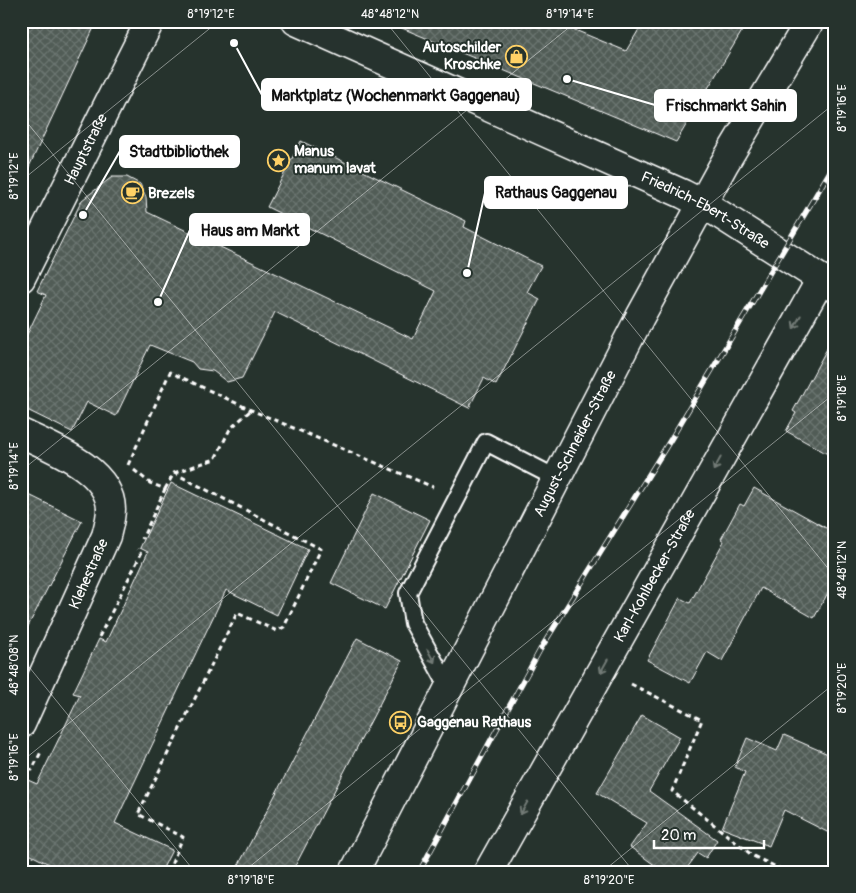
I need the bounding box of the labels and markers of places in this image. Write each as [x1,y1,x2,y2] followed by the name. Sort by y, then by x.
[422,38,502,74] place label: Autoschilder Kroschke
[505,44,529,68] shop icon: Autoschilder Kroschke
[262,79,531,110] callout: Marktplatz (Wochenmarkt Gaggenau)
[655,90,796,121] callout: Frischmarkt Sahin
[120,136,239,167] callout: Stadtbibliothek
[294,142,377,178] place label: Manus manum lavat
[266,148,290,172] place icon: Manus manum lavat
[485,177,627,208] callout: Rathaus Gaggenau
[120,181,144,205] cafe icon: Brezels
[148,184,195,203] place label: Brezels
[190,214,309,245] callout: Haus am Markt
[389,710,413,734] bus stop icon: Gaggenau Rathaus
[417,713,532,732] place label: Gaggenau Rathaus

